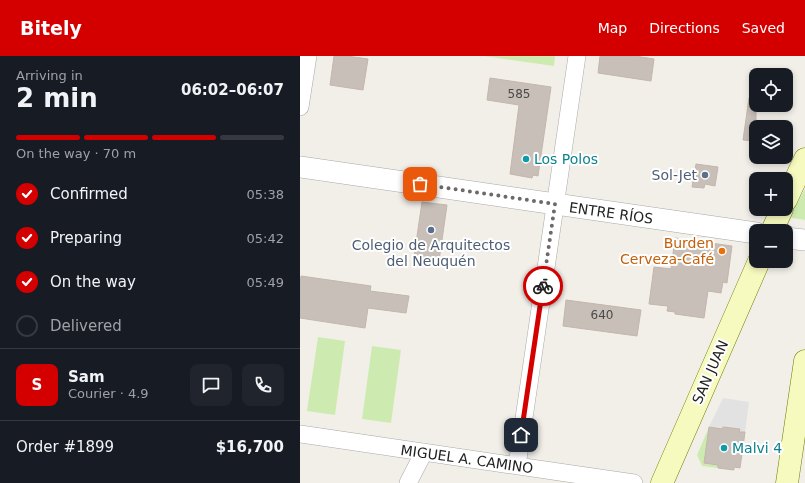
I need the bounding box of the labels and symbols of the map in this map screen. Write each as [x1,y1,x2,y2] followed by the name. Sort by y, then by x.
[508,87,530,101] house number: 585
[534,151,598,167] place label: Los Polos
[521,154,531,164] marker: Los Polos
[403,167,437,201] pin
[652,167,698,183] place label: Sol-Jet
[700,170,710,180] marker: Sol-Jet
[568,199,654,227] street label: ENTRE RÍOS
[426,225,436,235] marker: Colegio de Arquitectos del Neuquén
[620,235,714,267] place label: Burden Cerveza-Café
[352,237,510,269] place label: Colegio de Arquitectos del Neuquén
[717,246,727,256] marker: Burden Cerveza-Café
[523,266,563,306] courier
[591,308,613,322] house number: 640
[689,338,731,406] street label: SAN JUAN
[504,418,538,452] pin
[732,440,782,456] place label: Malvi 4
[400,442,534,476] street label: MIGUEL A. CAMINO
[719,443,729,453] marker: Malvi 4

